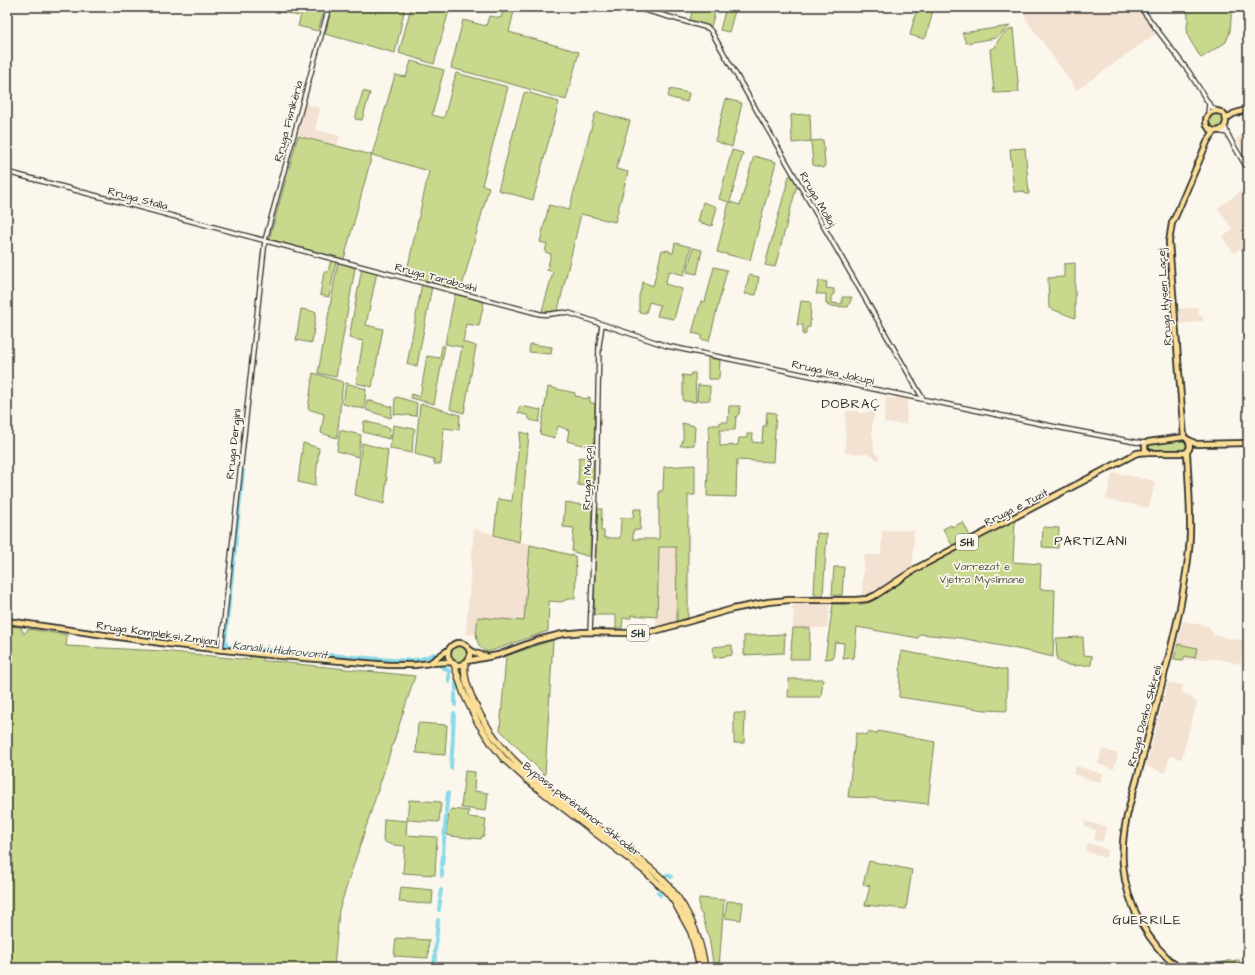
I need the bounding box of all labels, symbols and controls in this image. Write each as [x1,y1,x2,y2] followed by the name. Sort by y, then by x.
[270,79,308,164] street label: Rruga Fisnikëria
[795,169,839,230] street label: Rruga Mollaj
[106,183,170,215] street label: Rruga Stalla
[1154,248,1176,346] street label: Rruga Hysen Laçej
[393,259,479,297] street label: Rruga Taraboshi
[790,356,876,390] street label: Rruga Isa Jakupi
[821,395,881,413] district label: DOBRAÇ
[222,408,246,480] street label: Rruga Dergjini
[579,446,597,510] street label: Rruga Muçaj
[982,485,1052,531] street label: Rruga e Tuzit
[1054,532,1128,550] district label: PARTIZANI
[956,534,978,550] road number: SH1
[940,559,1025,588] park label: Varrezat e Vjetra Myslimane
[95,618,219,650] street label: Rruga Kompleksi Zmijani
[627,625,649,641] road number: SH1
[232,637,329,664] water label: Kanali i Hidrovorit
[1124,664,1166,769] street label: Rruga Dasho Shkreli
[519,758,644,861] street label: Bypass perëndimor Shkodër
[1112,911,1182,929] district label: GUERRILE

